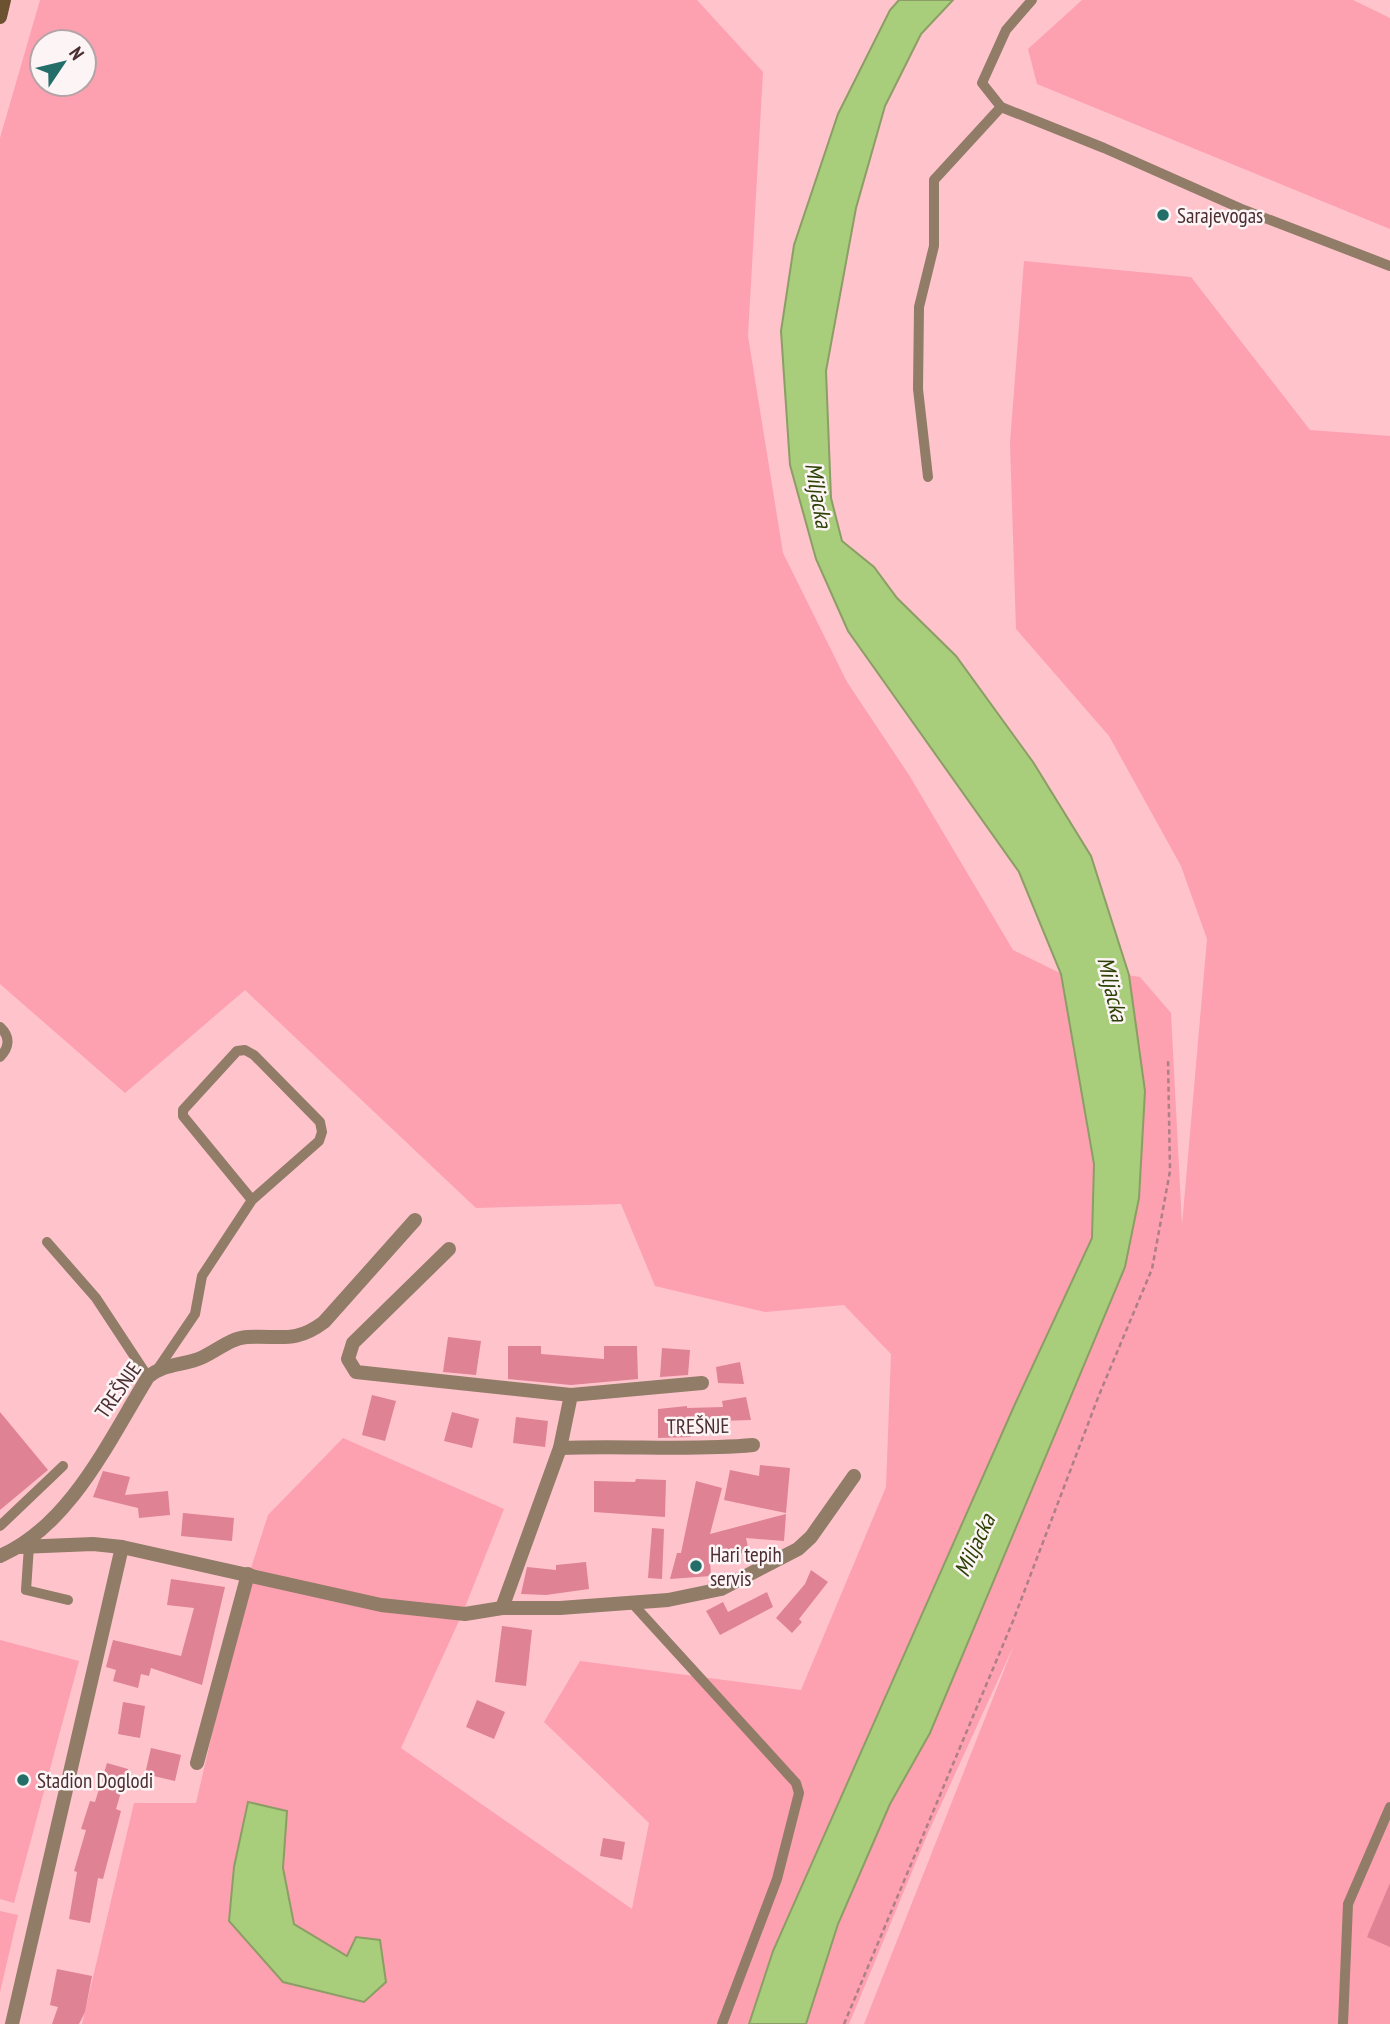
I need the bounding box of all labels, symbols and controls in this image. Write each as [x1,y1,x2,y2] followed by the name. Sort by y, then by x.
[28,28,98,98] north arrow
[64,42,90,64] text: N
[1177,202,1263,229] place label: Sarajevogas
[1155,207,1171,223] marker: Sarajevogas
[799,460,839,532] water label: Miljacka
[1092,954,1135,1026] water label: Miljacka
[89,1357,147,1423] street label: TREŠNJE
[666,1412,730,1440] street label: TREŠNJE
[947,1508,1002,1581] water label: Miljacka
[710,1541,782,1592] place label: Hari tepih servis
[688,1558,704,1574] marker: Hari tepih servis
[37,1767,153,1794] place label: Stadion Doglodi
[15,1772,31,1788] marker: Stadion Doglodi

